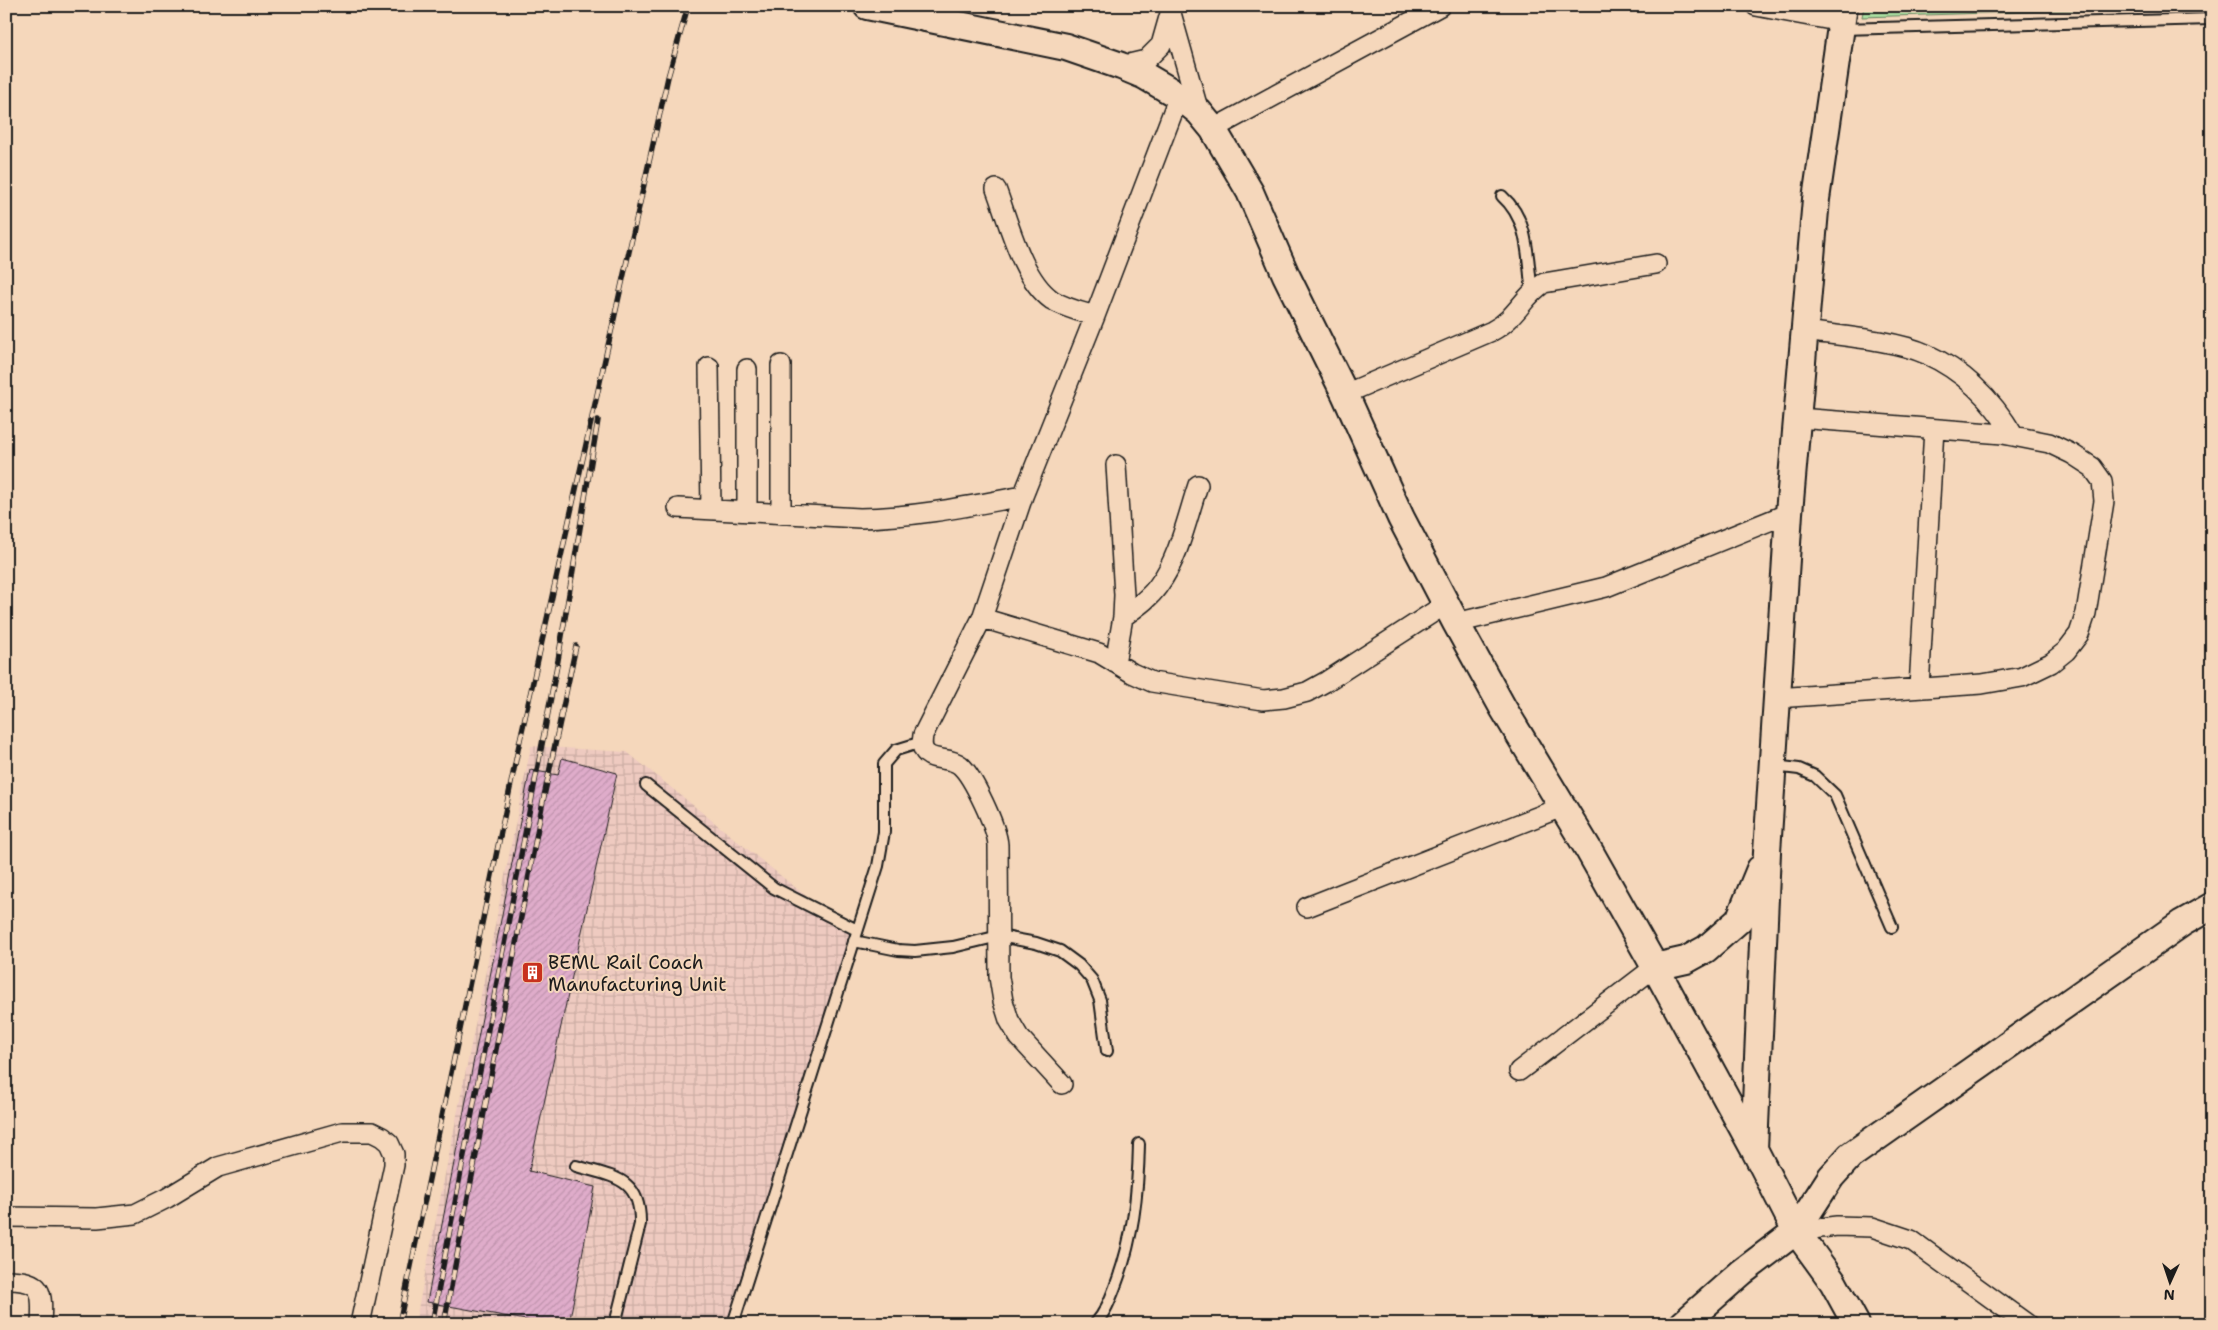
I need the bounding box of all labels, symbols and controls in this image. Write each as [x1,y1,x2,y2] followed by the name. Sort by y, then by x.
[548,950,727,997] place label: BEML Rail Coach Manufacturing Unit
[520,961,544,985] building icon: BEML Rail Coach Manufacturing Unit
[2146,1258,2196,1308] north arrow
[2163,1286,2175,1304] text: N

